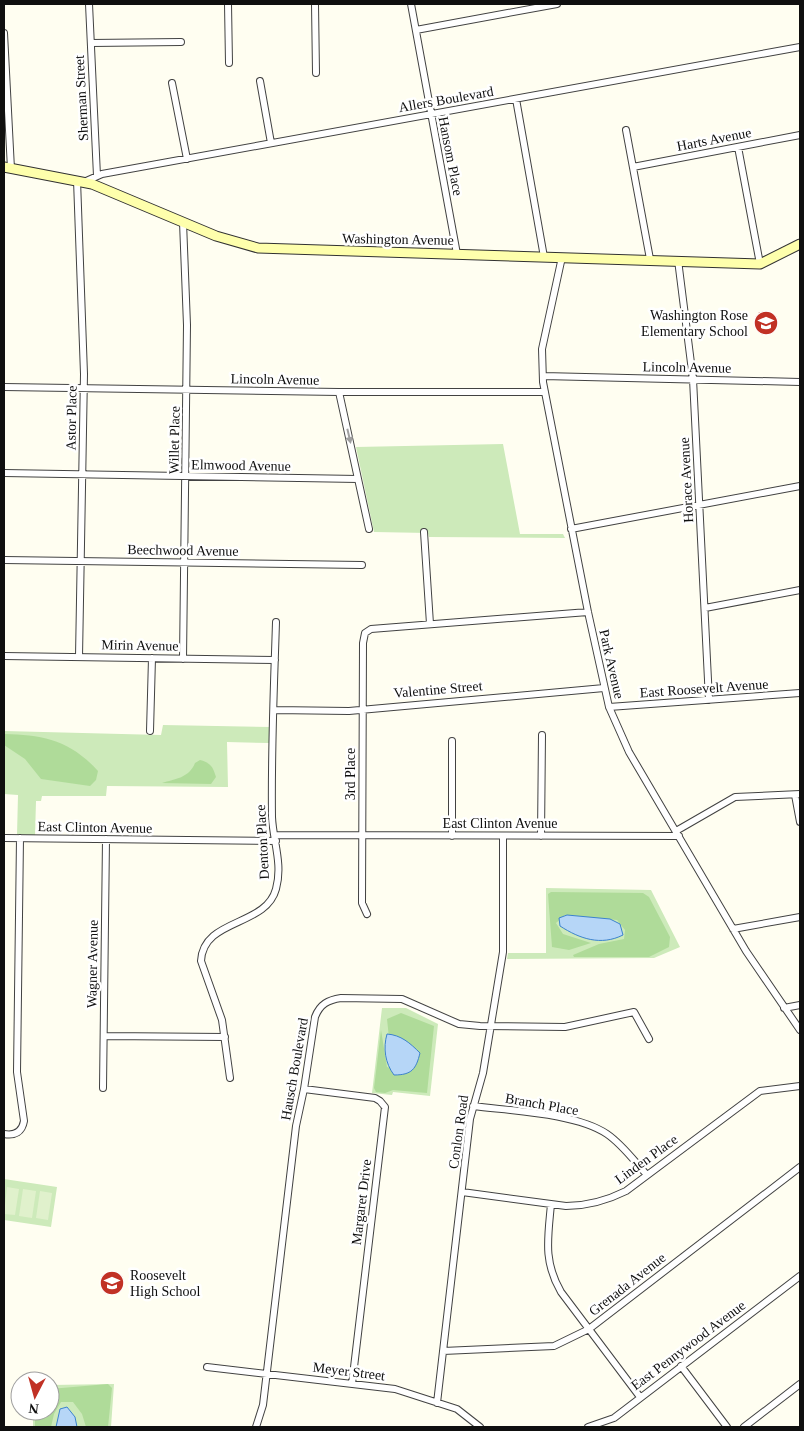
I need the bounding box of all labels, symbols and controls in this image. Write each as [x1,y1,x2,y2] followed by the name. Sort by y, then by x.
[72,55,91,141] street label: Sherman Street
[397,84,495,115] street label: Allers Boulevard
[435,115,466,197] street label: Hansom Place
[676,125,753,154] street label: Harts Avenue
[342,231,454,248] street label: Washington Avenue
[641,308,748,339] place label: Washington Rose Elementary School
[753,310,779,336] school or university icon: Washington Rose Elementary School
[642,359,732,376] street label: Lincoln Avenue
[230,371,320,388] street label: Lincoln Avenue
[63,385,80,451] street label: Astor Place
[166,406,183,474] street label: Willet Place
[345,428,353,443] one-way arrow
[677,437,696,523] street label: Horace Avenue
[191,457,291,474] street label: Elmwood Avenue
[127,542,239,559] street label: Beechwood Avenue
[596,628,627,700] street label: Park Avenue
[101,637,179,654] street label: Mirin Avenue
[639,677,769,700] street label: East Roosevelt Avenue
[393,678,483,701] street label: Valentine Street
[343,748,358,800] street label: 3rd Place
[253,804,272,880] street label: Denton Place
[443,816,557,831] street label: East Clinton Avenue
[37,819,153,836] street label: East Clinton Avenue
[84,920,101,1008] street label: Wagner Avenue
[278,1017,311,1122] street label: Hausch Boulevard
[504,1091,580,1118] street label: Branch Place
[446,1094,471,1170] street label: Conlon Road
[612,1132,680,1187] street label: Linden Place
[349,1158,374,1246] street label: Margaret Drive
[586,1250,668,1319] street label: Grenada Avenue
[130,1268,201,1299] place label: Roosevelt High School
[99,1270,125,1296] school or university icon: Roosevelt High School
[628,1298,748,1393] street label: East Pennywood Avenue
[312,1360,386,1383] street label: Meyer Street
[10,1371,60,1421] north arrow
[28,1400,40,1416] text: N

